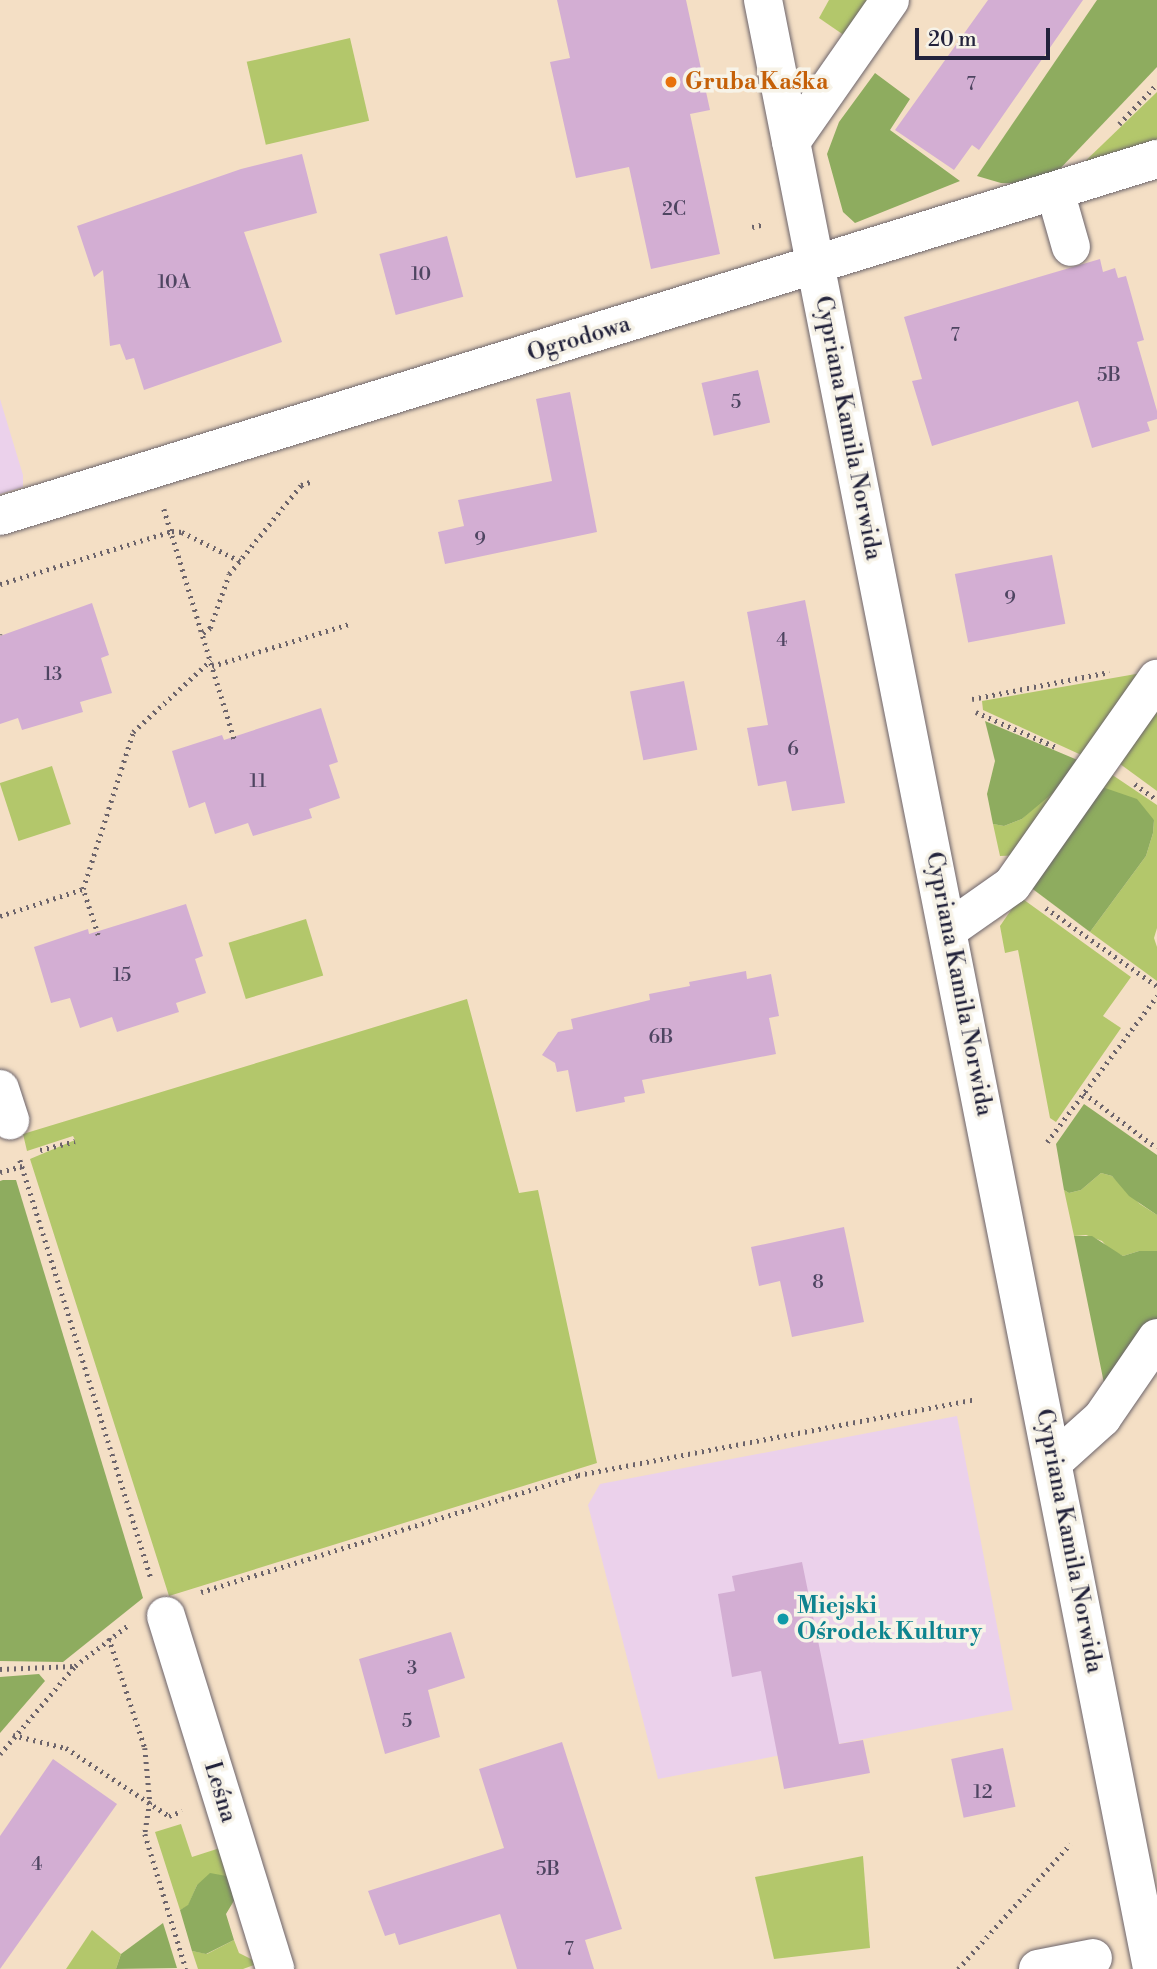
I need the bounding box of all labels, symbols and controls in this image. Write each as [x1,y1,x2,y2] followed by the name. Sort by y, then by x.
[919,14,1054,58] scale bar
[928,27,977,53] text: 20 m
[685,68,828,96] place label: Gruba Kaśka
[663,74,679,90] marker: Gruba Kaśka
[966,74,976,96] house number: 7
[662,199,686,221] house number: 2C
[411,264,431,286] house number: 10
[157,272,191,294] house number: 10A
[809,294,887,562] street label: Cypriana Kamila Norwida
[524,310,634,368] street label: Ogrodowa
[950,325,960,347] house number: 7
[1097,365,1121,387] house number: 5B
[731,392,741,414] house number: 5
[474,529,486,551] house number: 9
[1004,588,1016,610] house number: 9
[776,630,788,652] house number: 4
[44,664,62,686] house number: 13
[787,739,799,761] house number: 6
[250,771,266,793] house number: 11
[920,850,998,1118] street label: Cypriana Kamila Norwida
[113,965,131,987] house number: 15
[649,1027,673,1049] house number: 6B
[812,1272,824,1294] house number: 8
[1030,1407,1108,1675] street label: Cypriana Kamila Norwida
[797,1592,982,1646] place label: Miejski Ośrodek Kultury
[775,1611,791,1627] marker: Miejski Ośrodek Kultury
[407,1658,417,1680] house number: 3
[402,1711,412,1733] house number: 5
[198,1758,242,1826] street label: Leśna
[973,1782,993,1804] house number: 12
[31,1854,43,1876] house number: 4
[536,1859,560,1881] house number: 5B
[564,1939,574,1961] house number: 7

